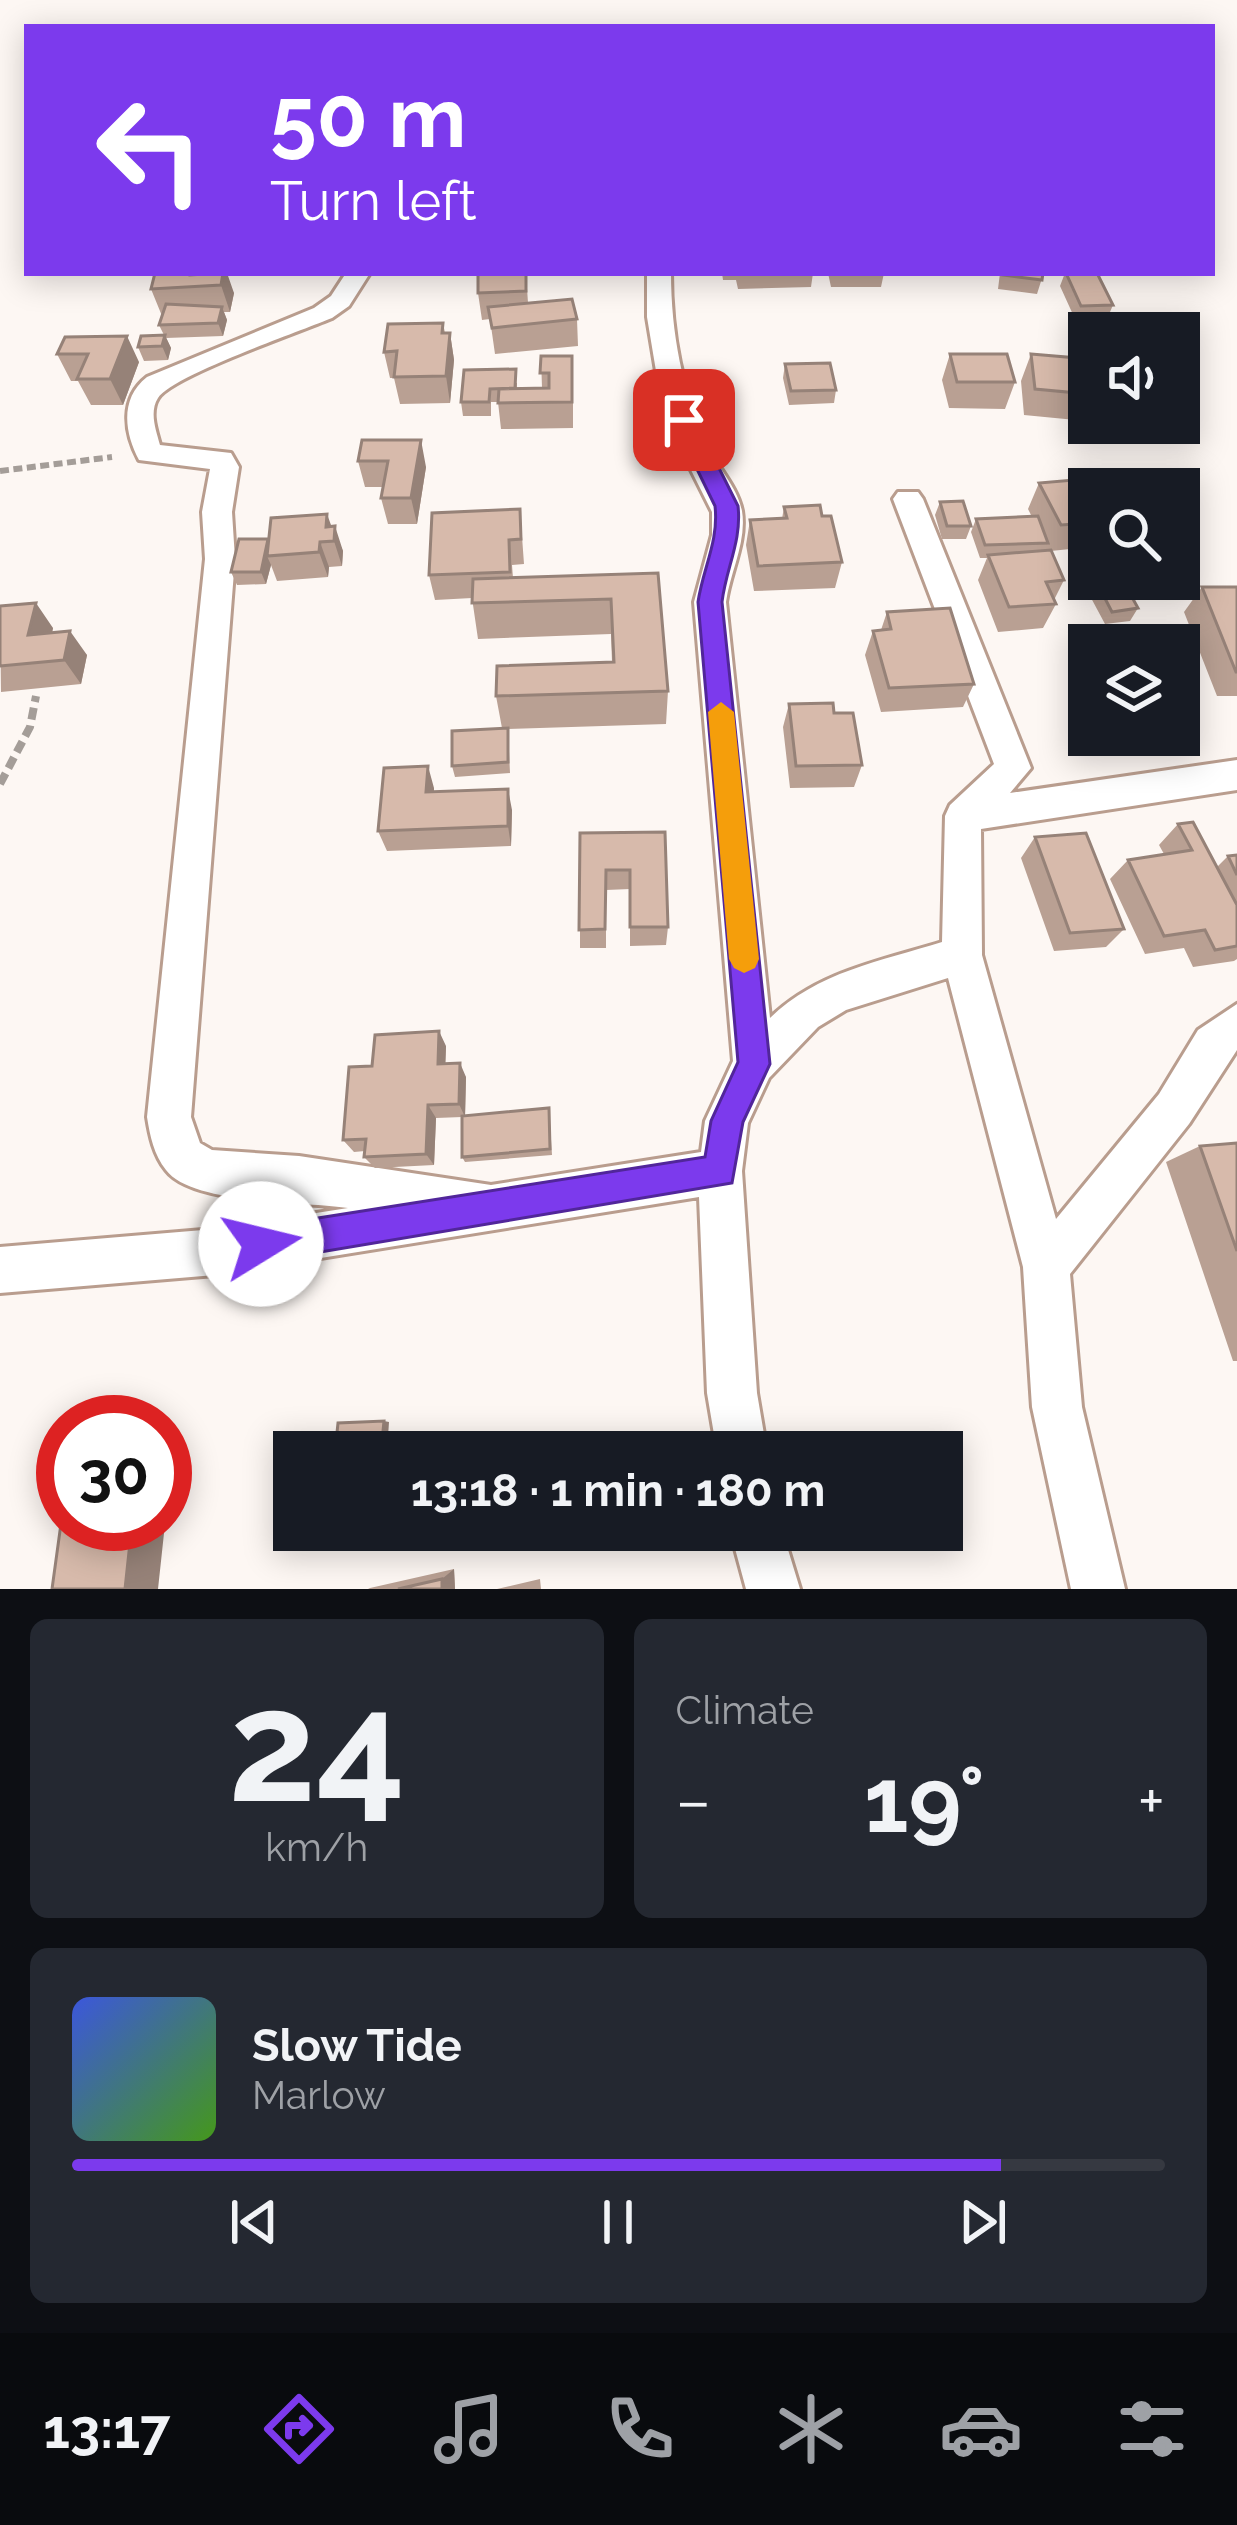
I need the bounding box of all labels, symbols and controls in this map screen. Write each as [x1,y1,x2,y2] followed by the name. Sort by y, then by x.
[270,68,466,167] text: 50 m
[72,72,228,228] icon: left
[270,169,477,233] text: Turn left
[1068,312,1200,756] map controls
[1068,312,1200,444] button: sound
[633,369,735,471] pin
[651,387,717,453] icon: arrive
[1068,468,1200,600] button: search
[1068,624,1200,756] button: layers
[198,1181,324,1307] position arrow
[36,1395,192,1551] speed limit sign: 30
[411,1464,825,1517] text: 13:18 · 1 min · 180 m
[228,1654,405,1838] text: 24
[676,1687,814,1733] text: Climate
[864,1747,985,1853] text: 19°
[676,1762,711,1839] text: −
[1138,1762,1165,1839] text: +
[265,1824,368,1870] text: km/h
[252,2019,462,2072] text: Slow Tide
[252,2072,386,2118] text: Marlow
[221,2189,287,2255] icon: previous
[585,2189,651,2255] icon: pause
[950,2189,1016,2255] icon: next
[257,2387,341,2471] icon: directions
[427,2387,511,2471] icon: music
[598,2387,682,2471] icon: phone
[769,2387,853,2471] icon: climate
[939,2387,1023,2471] icon: car
[1110,2387,1194,2471] icon: filters
[43,2397,170,2461] text: 13:17

